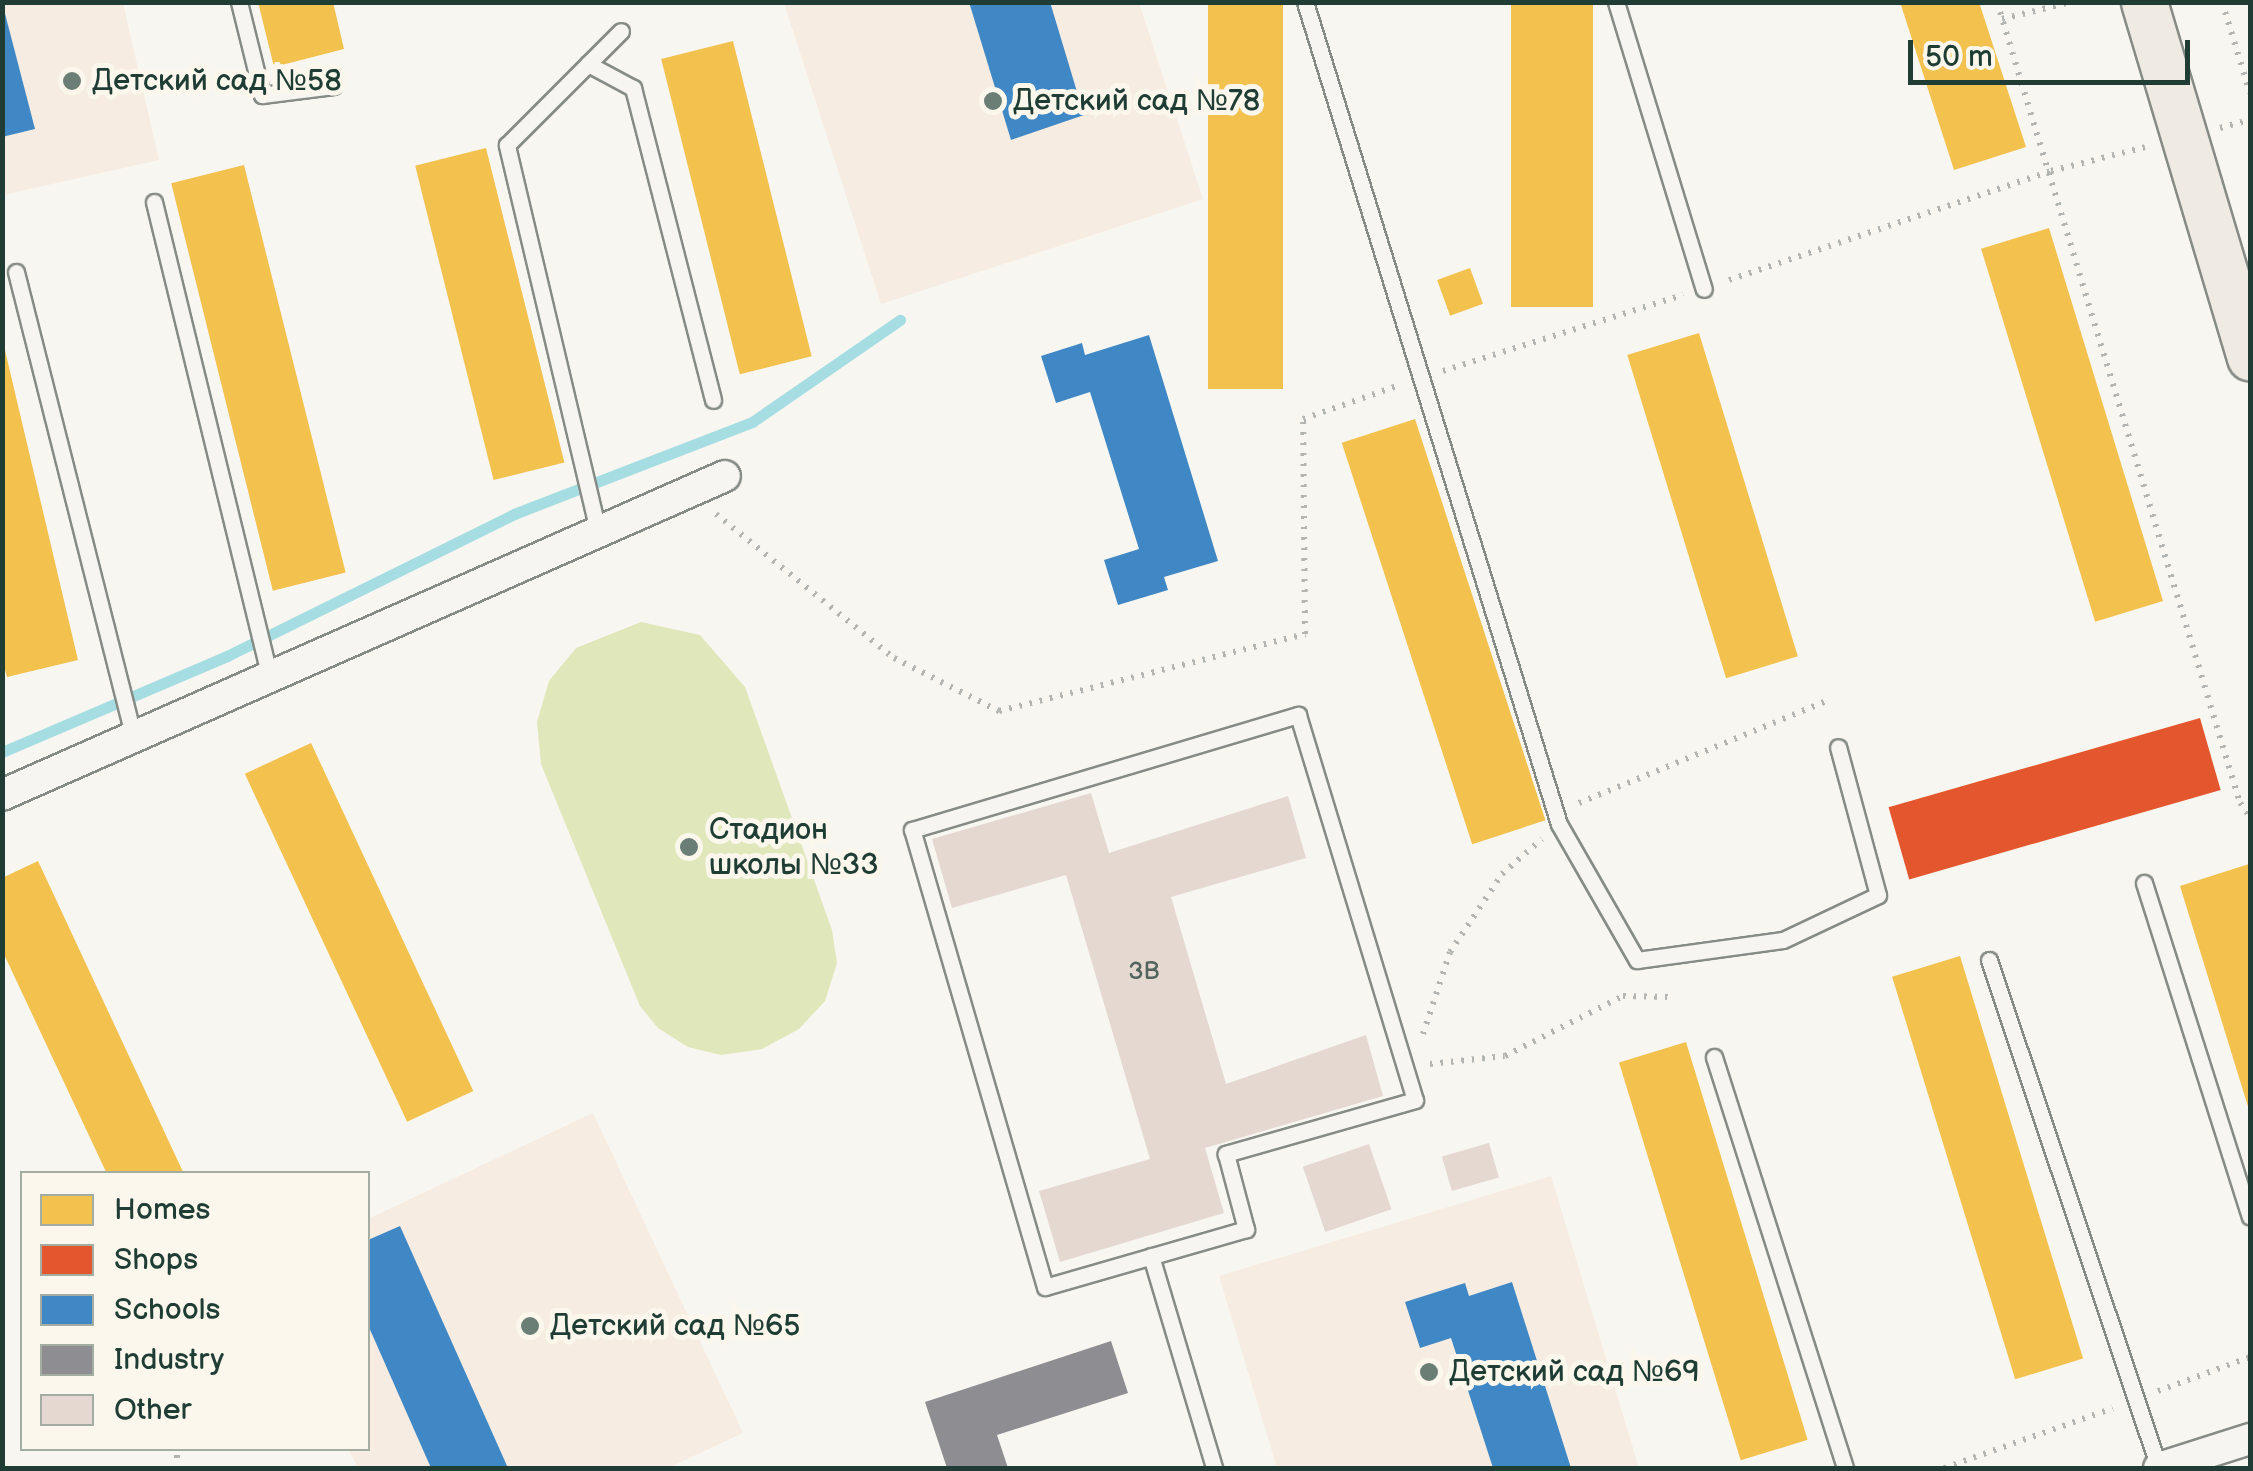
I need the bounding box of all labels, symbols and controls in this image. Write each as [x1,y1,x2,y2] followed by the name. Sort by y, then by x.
[1913,20,2196,82] scale bar
[1925,39,1993,75] text: 50 m
[92,63,342,99] place label: Детский сад №58
[61,70,83,92] marker: Детский сад №58
[1013,83,1260,119] place label: Детский сад №78
[982,90,1004,112] marker: Детский сад №78
[709,812,879,882] place label: Стадион школы №33
[678,836,700,858] marker: Стадион школы №33
[1128,957,1160,987] house number: 3В
[20,1171,370,1451] legend
[114,1192,210,1228] text: Homes
[114,1242,198,1278] text: Shops
[114,1292,220,1328] text: Schools
[550,1308,800,1344] place label: Детский сад №65
[519,1315,541,1337] marker: Детский сад №65
[114,1342,224,1378] text: Industry
[1449,1354,1700,1390] place label: Детский сад №69
[1418,1361,1440,1383] marker: Детский сад №69
[114,1392,191,1428] text: Other

